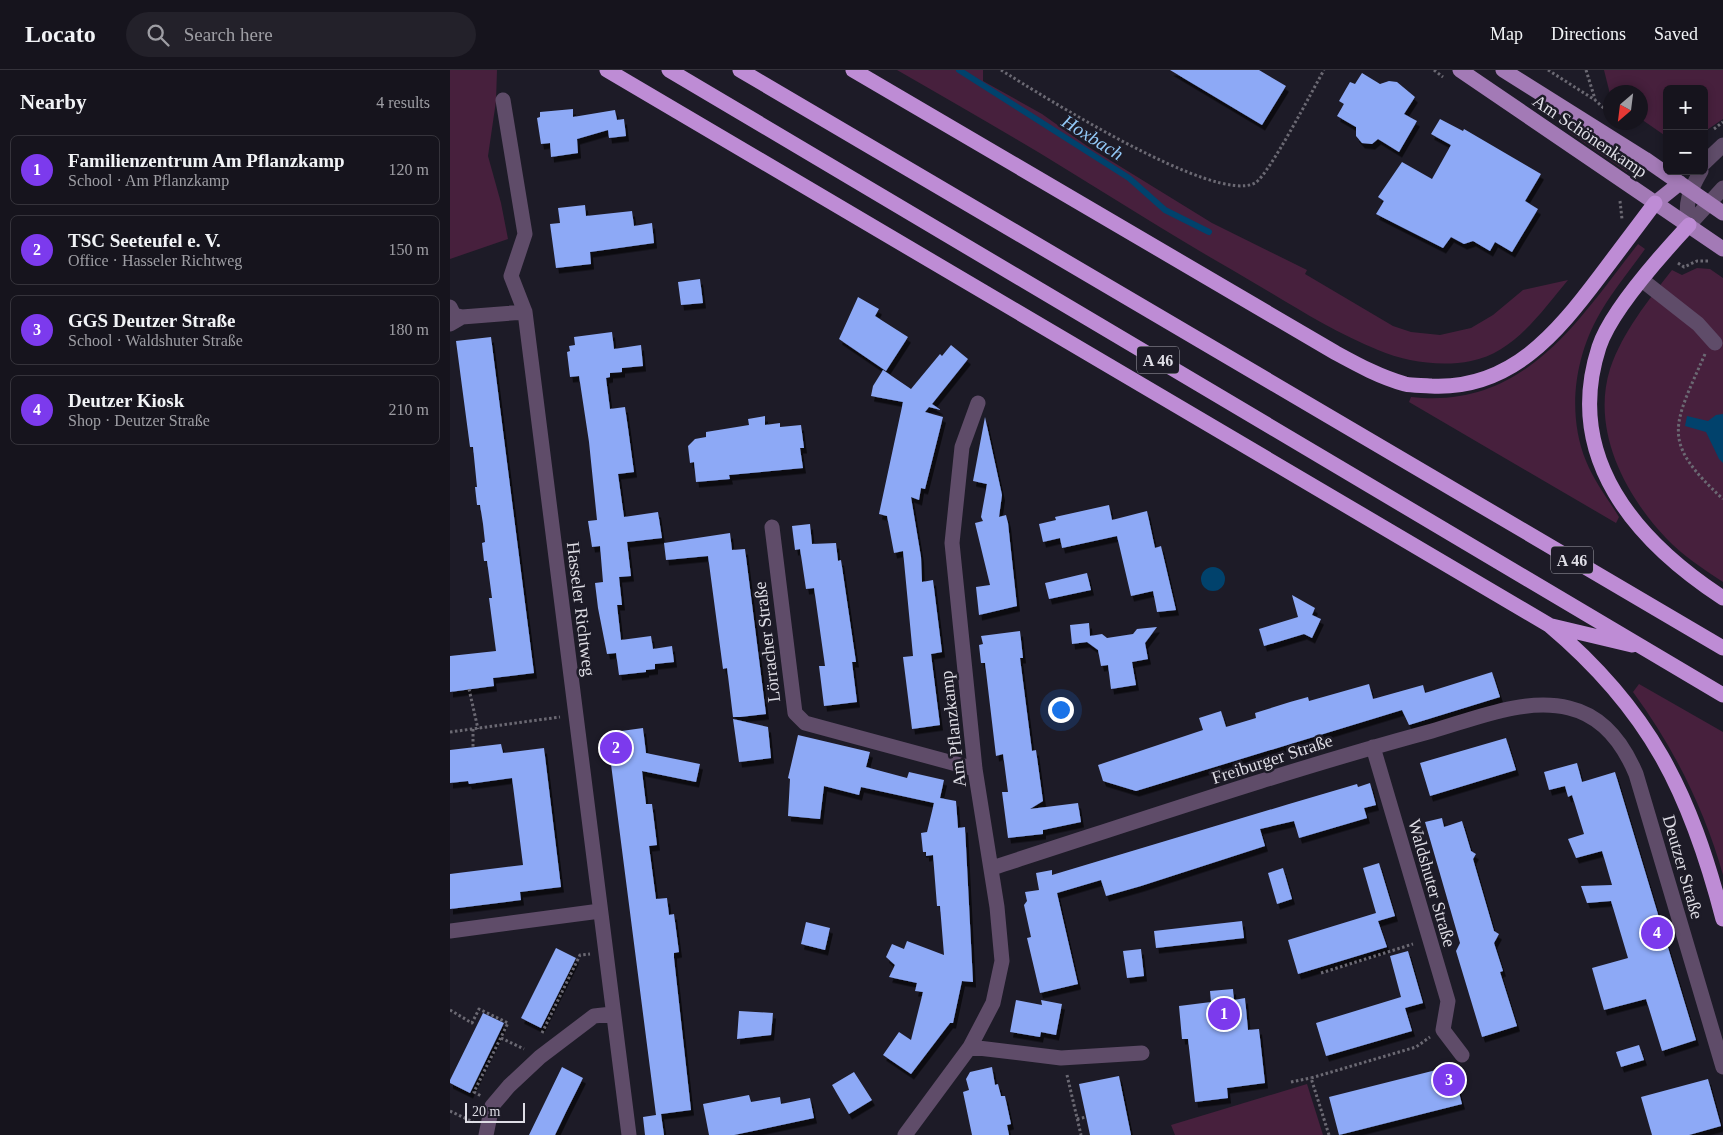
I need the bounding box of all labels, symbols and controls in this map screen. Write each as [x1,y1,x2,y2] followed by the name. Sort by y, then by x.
[126,12,476,57] search box
[25,21,96,47] text: Locato
[144,21,172,49] icon: search
[184,24,273,45] text: Search here
[1490,24,1523,44] text: Map
[1551,24,1626,44] text: Directions
[1654,24,1698,44] text: Saved
[1603,85,1648,130] north arrow
[1663,85,1708,175] map controls
[1663,85,1708,130] button: +
[20,90,87,114] text: Nearby
[1529,90,1651,182] street label: Am Schönenkamp
[376,94,430,111] text: 4 results
[1057,110,1127,165] water label: Hoxbach
[1663,130,1708,175] button: −
[68,150,345,171] text: Familienzentrum Am Pflanzkamp
[33,161,41,178] text: 1
[389,161,429,178] text: 120 m
[68,172,229,189] text: School · Am Pflanzkamp
[68,230,221,251] text: TSC Seeteufel e. V.
[33,241,41,258] text: 2
[389,241,429,258] text: 150 m
[68,252,242,269] text: Office · Hasseler Richtweg
[68,310,235,331] text: GGS Deutzer Straße
[33,321,41,338] text: 3
[389,321,429,338] text: 180 m
[68,332,243,349] text: School · Waldshuter Straße
[1137,346,1179,374] road number: A 46
[68,390,184,411] text: Deutzer Kiosk
[33,401,41,418] text: 4
[389,401,429,418] text: 210 m
[68,412,210,429] text: Shop · Deutzer Straße
[563,541,599,677] street label: Hasseler Richtweg
[1551,546,1593,574] road number: A 46
[750,581,784,703] street label: Lörracher Straße
[936,669,970,789] street label: Am Pflanzkamp
[1048,697,1074,723] your location
[600,729,632,767] pin: 2
[1209,730,1335,788] street label: Freiburger Straße
[1659,813,1707,921] street label: Deutzer Straße
[1404,817,1460,949] street label: Waldshuter Straße
[1641,914,1673,952] pin: 4
[1208,995,1240,1033] pin: 1
[1433,1061,1465,1099] pin: 3
[465,1100,525,1123] scale bar
[472,1104,500,1119] text: 20 m

